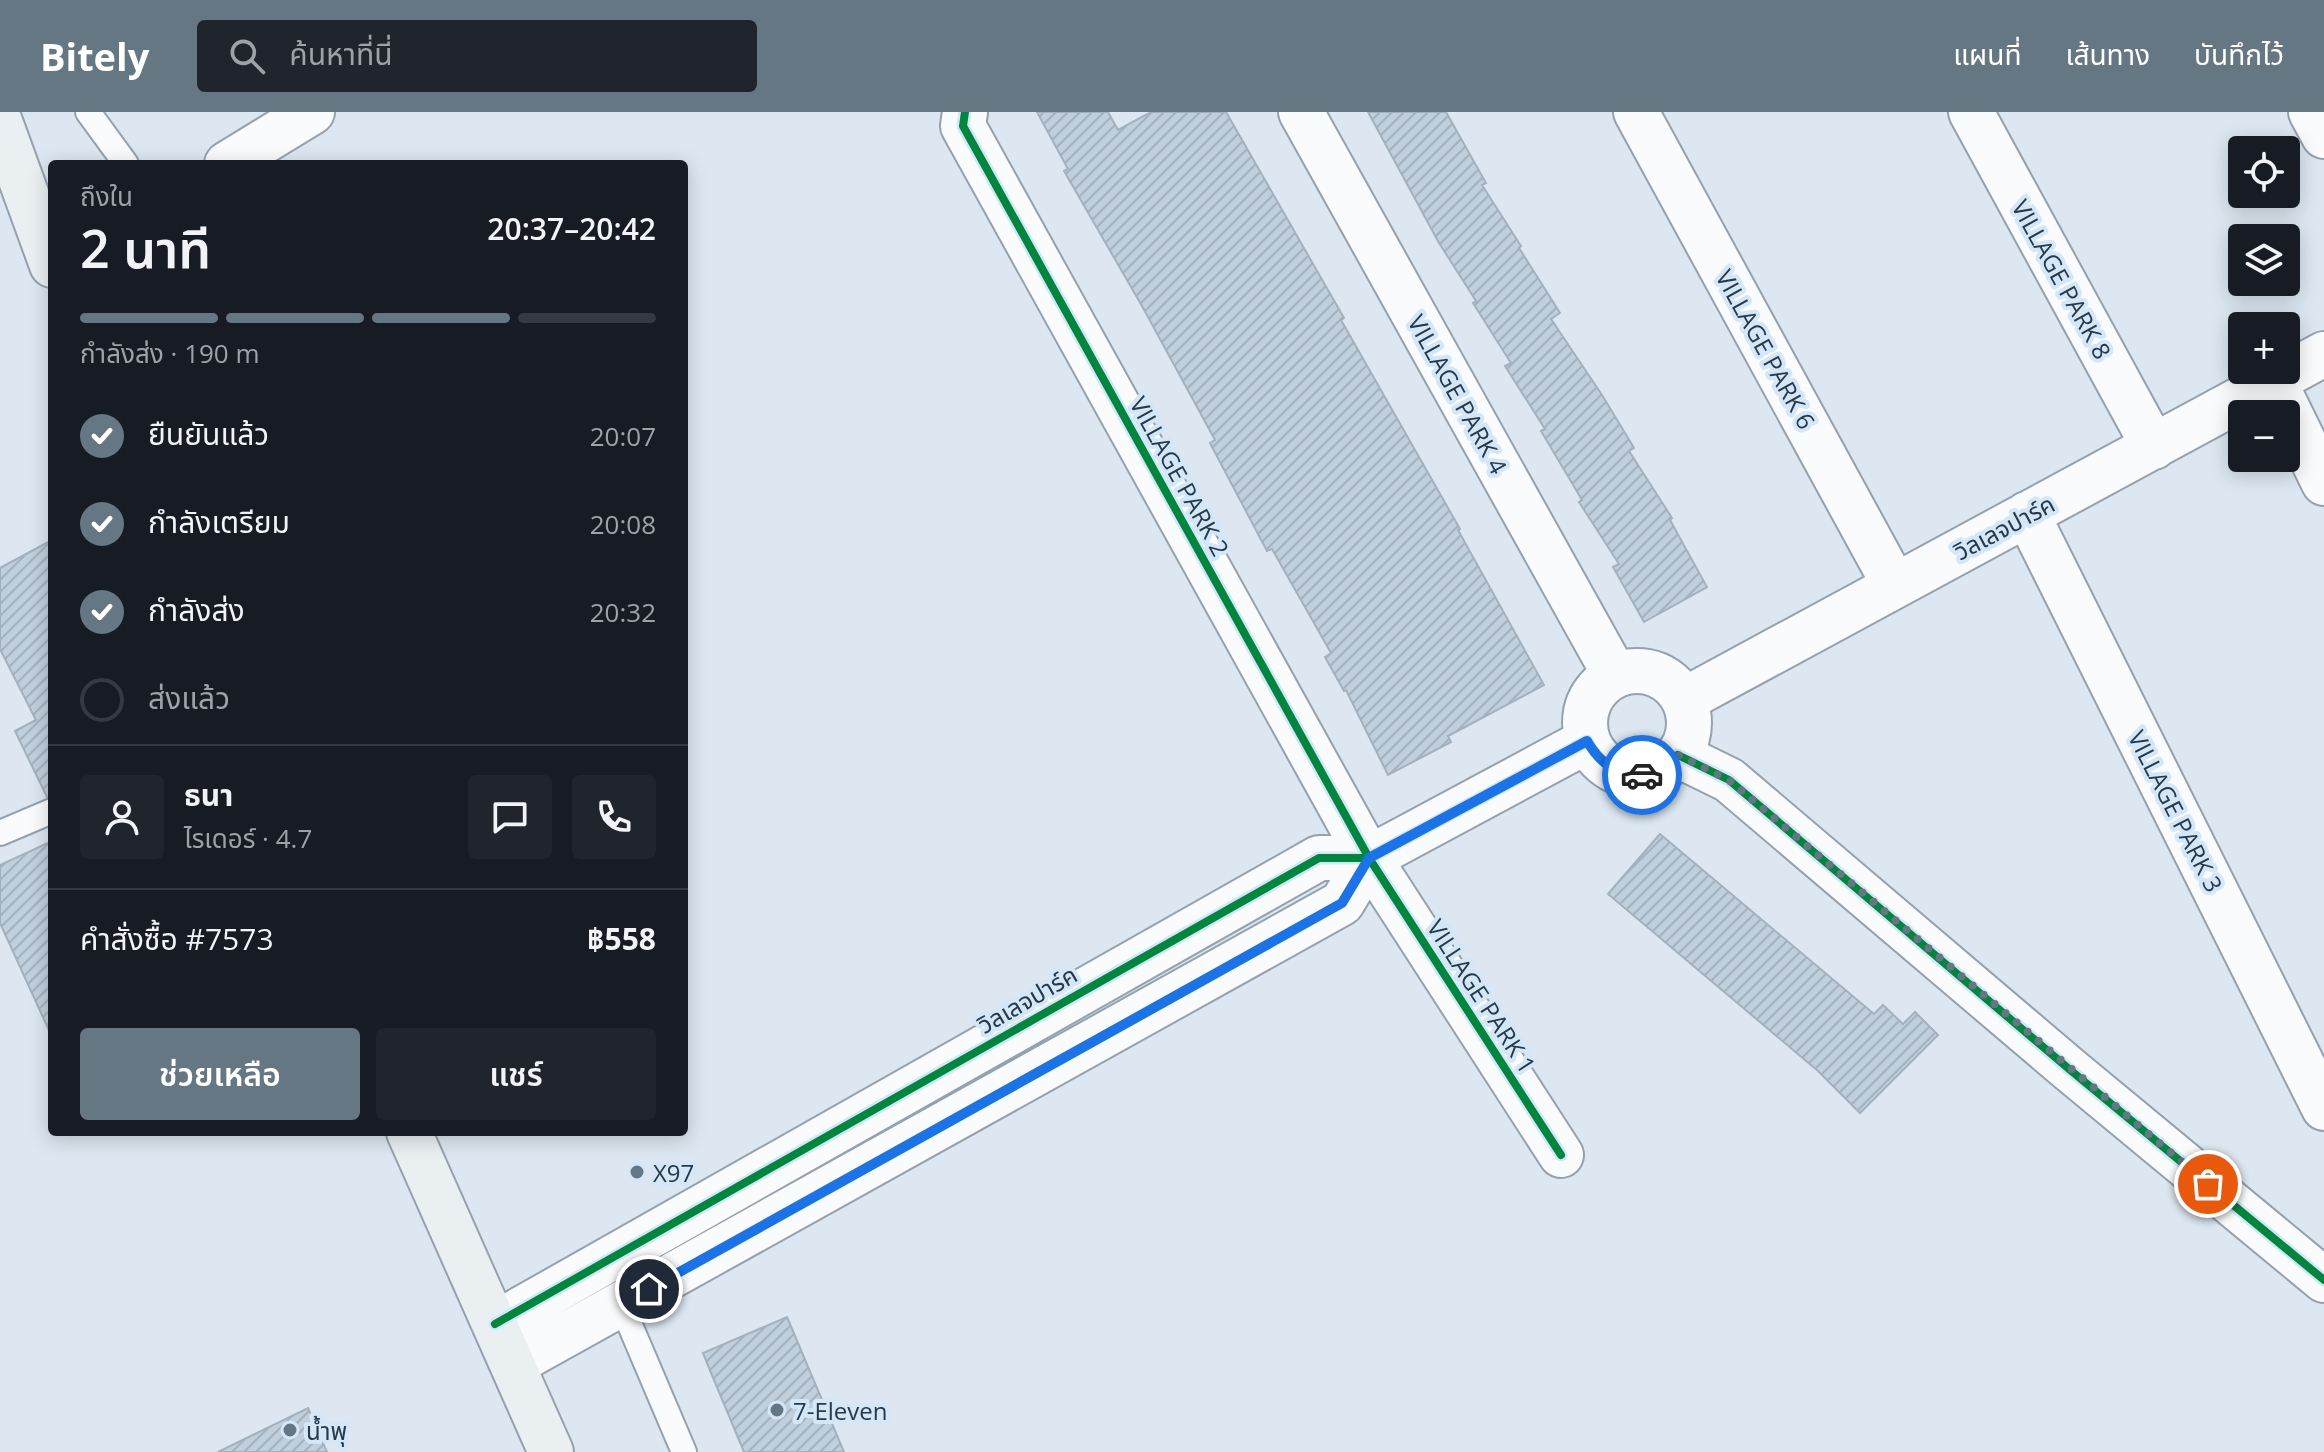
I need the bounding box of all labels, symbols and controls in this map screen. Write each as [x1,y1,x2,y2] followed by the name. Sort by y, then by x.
[197,20,757,92] search box
[40,30,149,82] text: Bitely
[289,33,393,74] text: ค้นหาที่นี่
[225,34,269,78] icon: search
[1953,35,2021,73] text: แผนที่
[2065,35,2150,73] text: เส้นทาง
[2194,35,2284,73] text: บันทึกไว้
[2228,136,2300,472] map controls
[2228,136,2300,208] button: locate
[80,178,133,214] text: ถึงใน
[2005,193,2119,365] street label: VILLAGE PARK 8
[487,208,656,249] text: 20:37–20:42
[80,212,211,283] text: 2 นาที
[2228,224,2300,296] button: layers
[1709,263,1823,435] street label: VILLAGE PARK 6
[1401,308,1516,480] street label: VILLAGE PARK 4
[2228,312,2300,384] button: +
[80,335,260,371] text: กำลังส่ง · 190 m
[1123,390,1237,562] street label: VILLAGE PARK 2
[2228,400,2300,472] button: −
[148,413,269,454] text: ยืนยันแล้ว
[80,414,124,458] icon: check
[590,418,656,454] text: 20:07
[1947,487,2060,568] street label: วิลเลจปาร์ค
[148,501,290,542] text: กำลังเตรียม
[80,502,124,546] icon: check
[590,506,656,542] text: 20:08
[148,589,245,630] text: กำลังส่ง
[80,590,124,634] icon: check
[590,594,656,630] text: 20:32
[148,677,230,718] text: ส่งแล้ว
[2121,725,2231,897] street label: VILLAGE PARK 3
[1602,735,1682,815] courier
[1620,753,1664,797] icon: car
[184,774,233,815] text: ธนา
[80,775,164,859] button: person
[468,775,552,859] button: chat
[572,775,656,859] button: phone
[184,820,312,856] text: ไรเดอร์ · 4.7
[1420,913,1544,1079] street label: VILLAGE PARK 1
[80,918,274,959] text: คำสั่งซื้อ #7573
[587,918,656,959] text: ฿558
[970,957,1083,1041] street label: วิลเลจปาร์ค
[80,1028,360,1120] button: ช่วยเหลือ
[376,1028,656,1120] button: แชร์
[2174,1150,2242,1218] pin
[653,1156,694,1189] place label: X97
[2186,1162,2230,1206] icon: bag
[628,1163,646,1181] marker: X97
[615,1255,683,1323] pin
[627,1267,671,1311] icon: home
[793,1394,888,1427] place label: 7-Eleven
[768,1401,786,1419] marker: 7-Eleven
[306,1414,347,1447] place label: น้ำพุ
[281,1421,299,1439] marker: น้ำพุ

